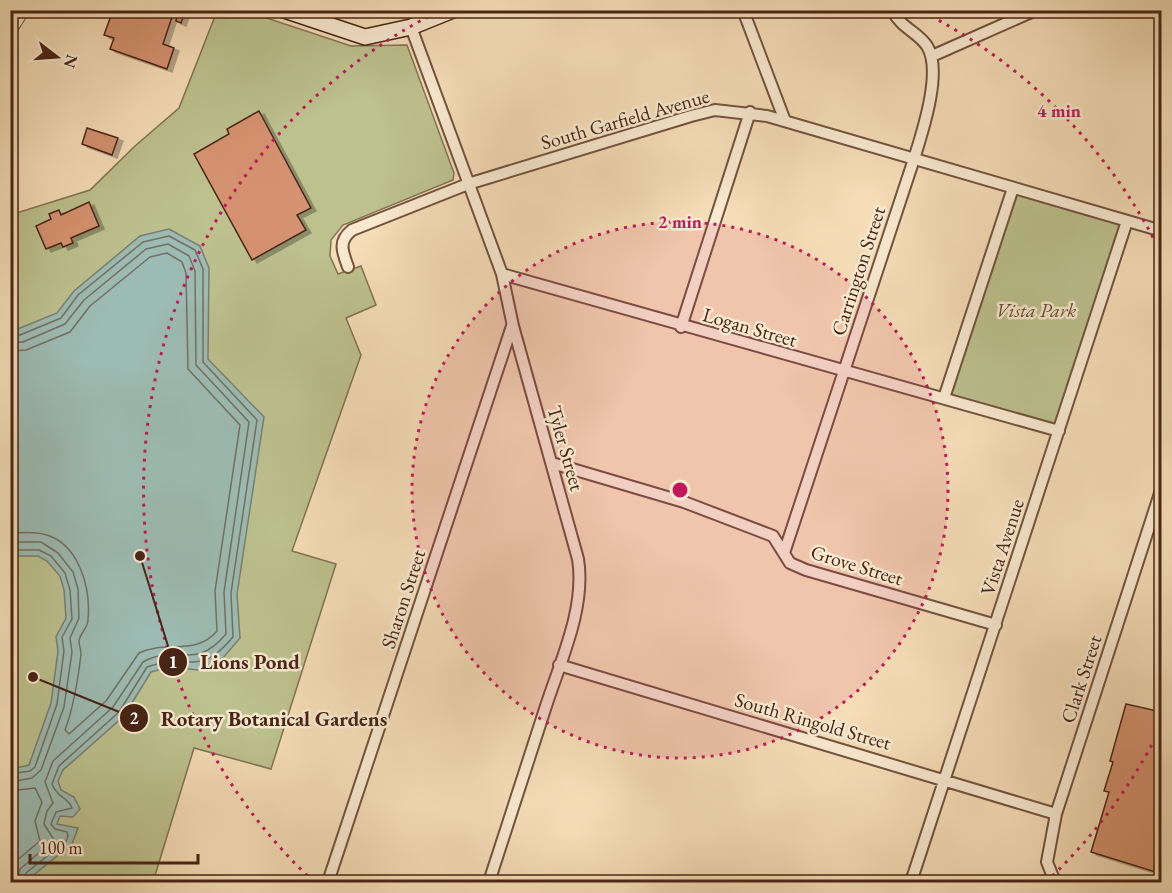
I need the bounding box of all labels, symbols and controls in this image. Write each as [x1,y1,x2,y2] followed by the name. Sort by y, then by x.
[27,27,87,87] north arrow
[59,52,83,71] text: N
[538,82,712,155] street label: South Garfield Avenue
[1037,99,1081,122] text: 4 min
[825,202,891,339] street label: Carrington Street
[658,210,702,233] text: 2 min
[996,297,1076,323] park label: Vista Park
[700,301,801,353] street label: Logan Street
[541,402,591,494] street label: Tyler Street
[670,480,690,500] centre of rings
[974,495,1030,599] street label: Vista Avenue
[808,539,907,592] street label: Grove Street
[375,545,431,652] street label: Sharon Street
[1055,631,1108,726] street label: Clark Street
[158,642,312,681] callout: Lions Pond
[200,648,300,675] text: Lions Pond
[168,650,178,673] text: 1
[732,686,895,756] street label: South Ringold Street
[119,699,400,738] callout: Rotary Botanical Gardens
[161,705,387,732] text: Rotary Botanical Gardens
[129,706,139,729] text: 2
[30,827,198,865] scale bar
[39,836,83,859] text: 100 m

